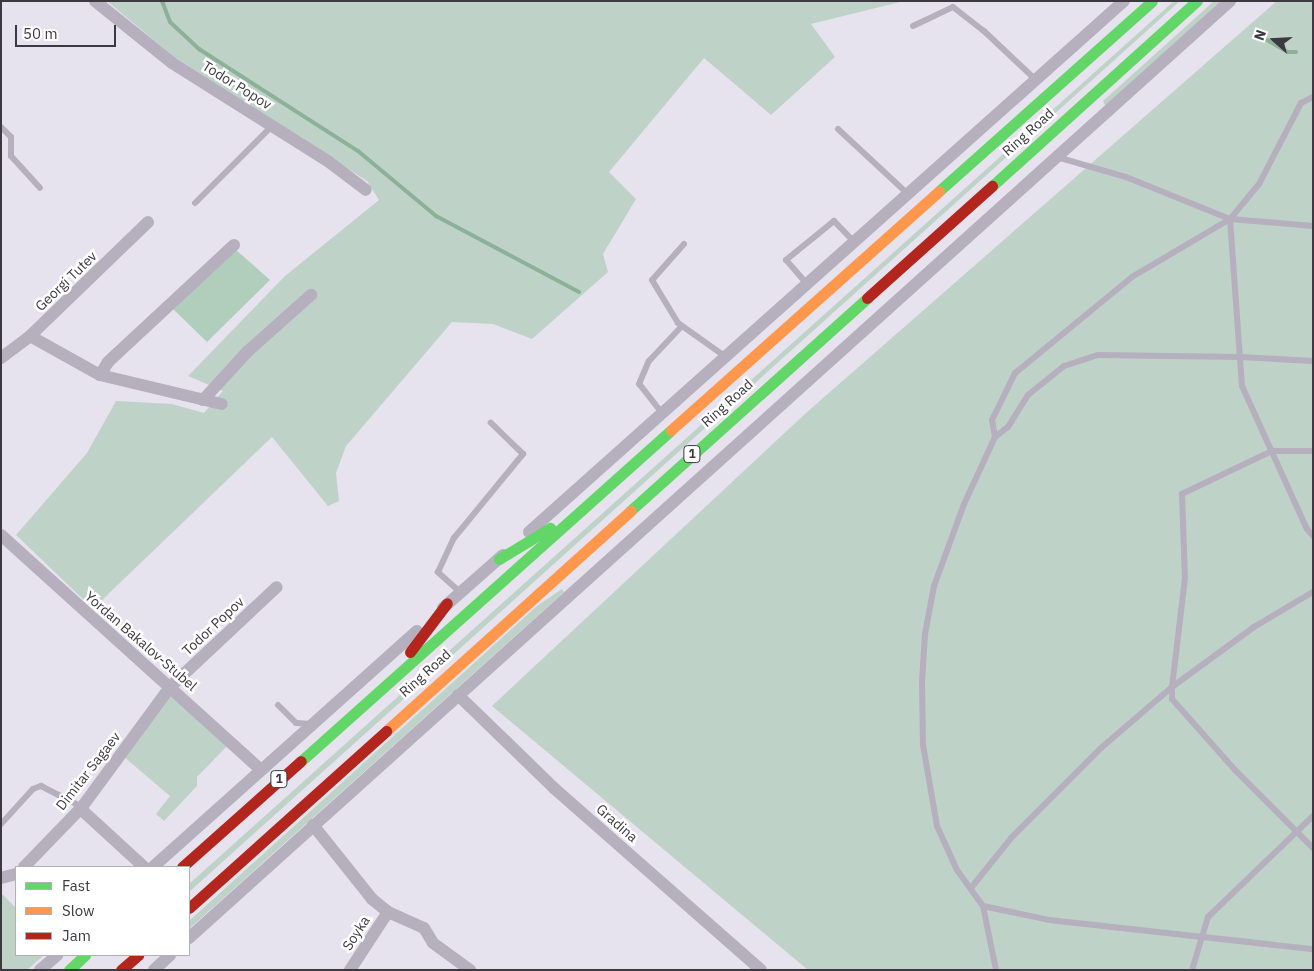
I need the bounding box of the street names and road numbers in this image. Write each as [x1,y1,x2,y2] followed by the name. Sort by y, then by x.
[199,57,275,113] street label: Todor Popov
[999,105,1057,159] street label: Ring Road
[32,248,100,314] street label: Georgi Tutev
[698,376,756,430] street label: Ring Road
[683,444,701,464] road number: 1
[82,588,200,694] street label: Yordan Bakalov-Stubel
[179,593,247,659] street label: Todor Popov
[396,646,454,700] street label: Ring Road
[52,729,124,813] street label: Dimitar Sagaev
[270,770,288,789] road number: 1
[593,800,641,846] street label: Gradina
[339,913,373,953] street label: Soyka

